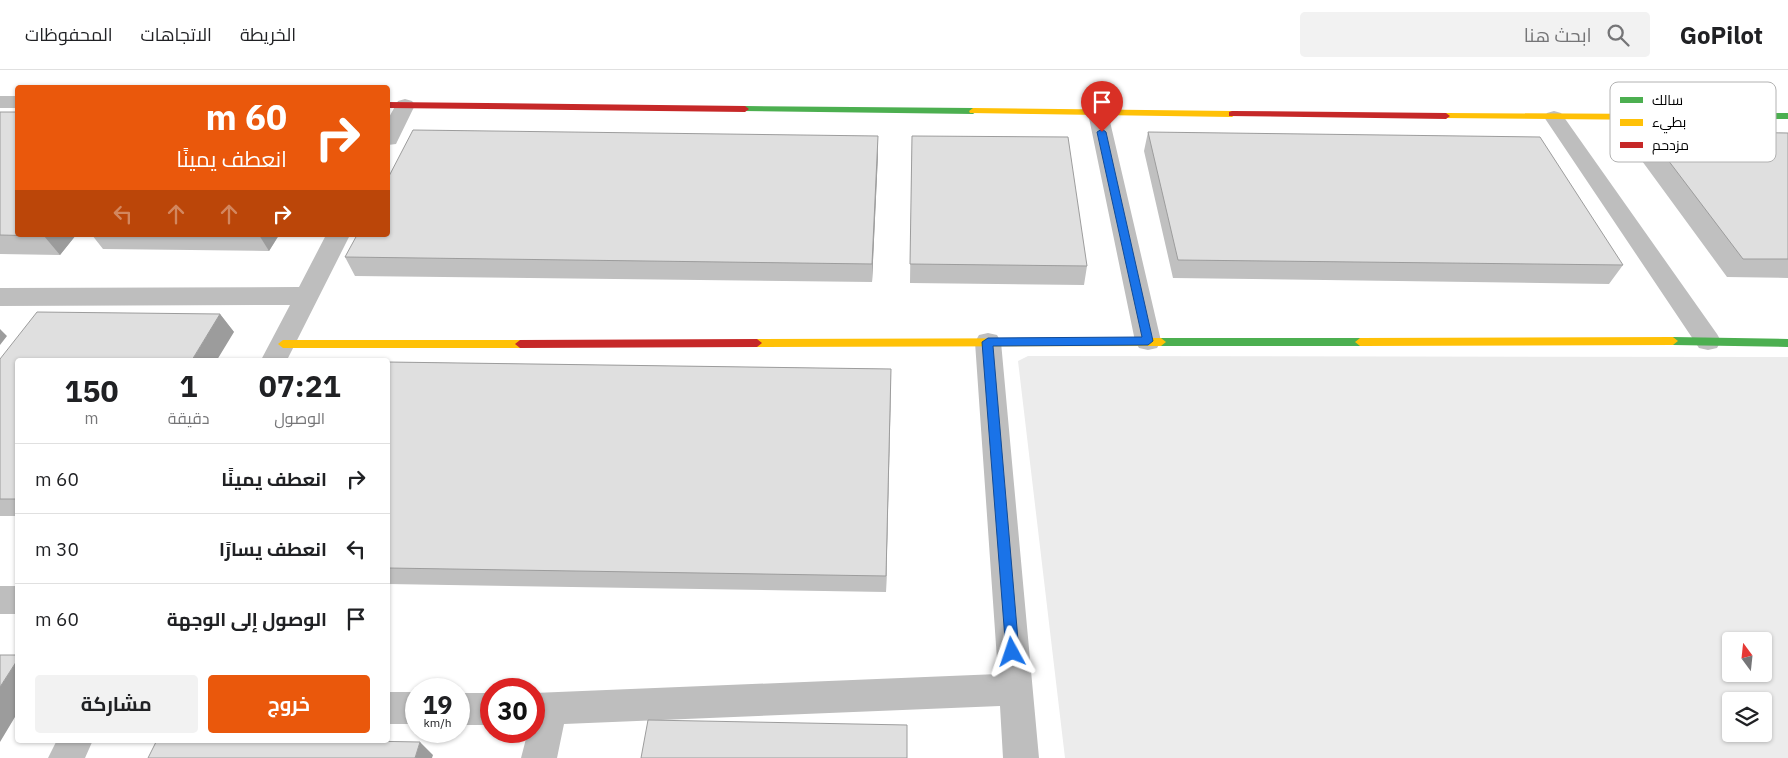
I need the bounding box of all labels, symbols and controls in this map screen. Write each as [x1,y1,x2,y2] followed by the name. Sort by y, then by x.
[1300,12,1650,57] search box
[1680,19,1763,51] text: GoPilot
[1604,21,1632,49] icon: search
[25,23,113,46] text: المحفوظات
[141,23,212,46] text: الاتجاهات
[240,23,296,46] text: الخريطة
[1524,23,1592,47] text: ابحث هنا
[1081,81,1123,132] pin
[1610,82,1776,162] legend
[1088,88,1116,116] icon: arrive
[1652,91,1683,109] text: سالك
[205,94,287,140] text: 60 m
[305,105,370,170] icon: right
[1652,113,1686,134] text: بطيء
[1652,136,1689,155] text: مزدحم
[176,144,287,173] text: انعطف يمينًا
[109,200,137,228] icon: left
[162,200,190,228] icon: ahead
[215,200,243,228] icon: ahead
[268,200,296,228] icon: right
[180,366,198,405] text: 1
[259,366,341,405] text: 07:21
[64,371,118,410] text: 150
[84,408,98,428] text: m
[168,408,209,428] text: دقيقة
[274,408,325,428] text: الوصول
[342,465,370,493] icon: right
[35,467,79,491] text: 60 m
[221,467,327,491] text: انعطف يمينًا
[342,535,370,563] icon: left
[35,537,79,561] text: 30 m
[219,537,327,561] text: انعطف يسارًا
[342,605,370,633] icon: arrive
[35,607,79,631] text: 60 m
[167,607,327,631] text: الوصول إلى الوجهة
[985,625,1037,677] position arrow
[1722,632,1772,682] north arrow
[1722,632,1772,742] map controls
[35,675,198,733] button: مشاركة
[208,675,370,733] button: خروج
[480,678,545,743] speed limit sign: 30
[422,688,453,721] text: 19
[1722,692,1772,742] button: layers
[423,715,452,730] text: km/h

